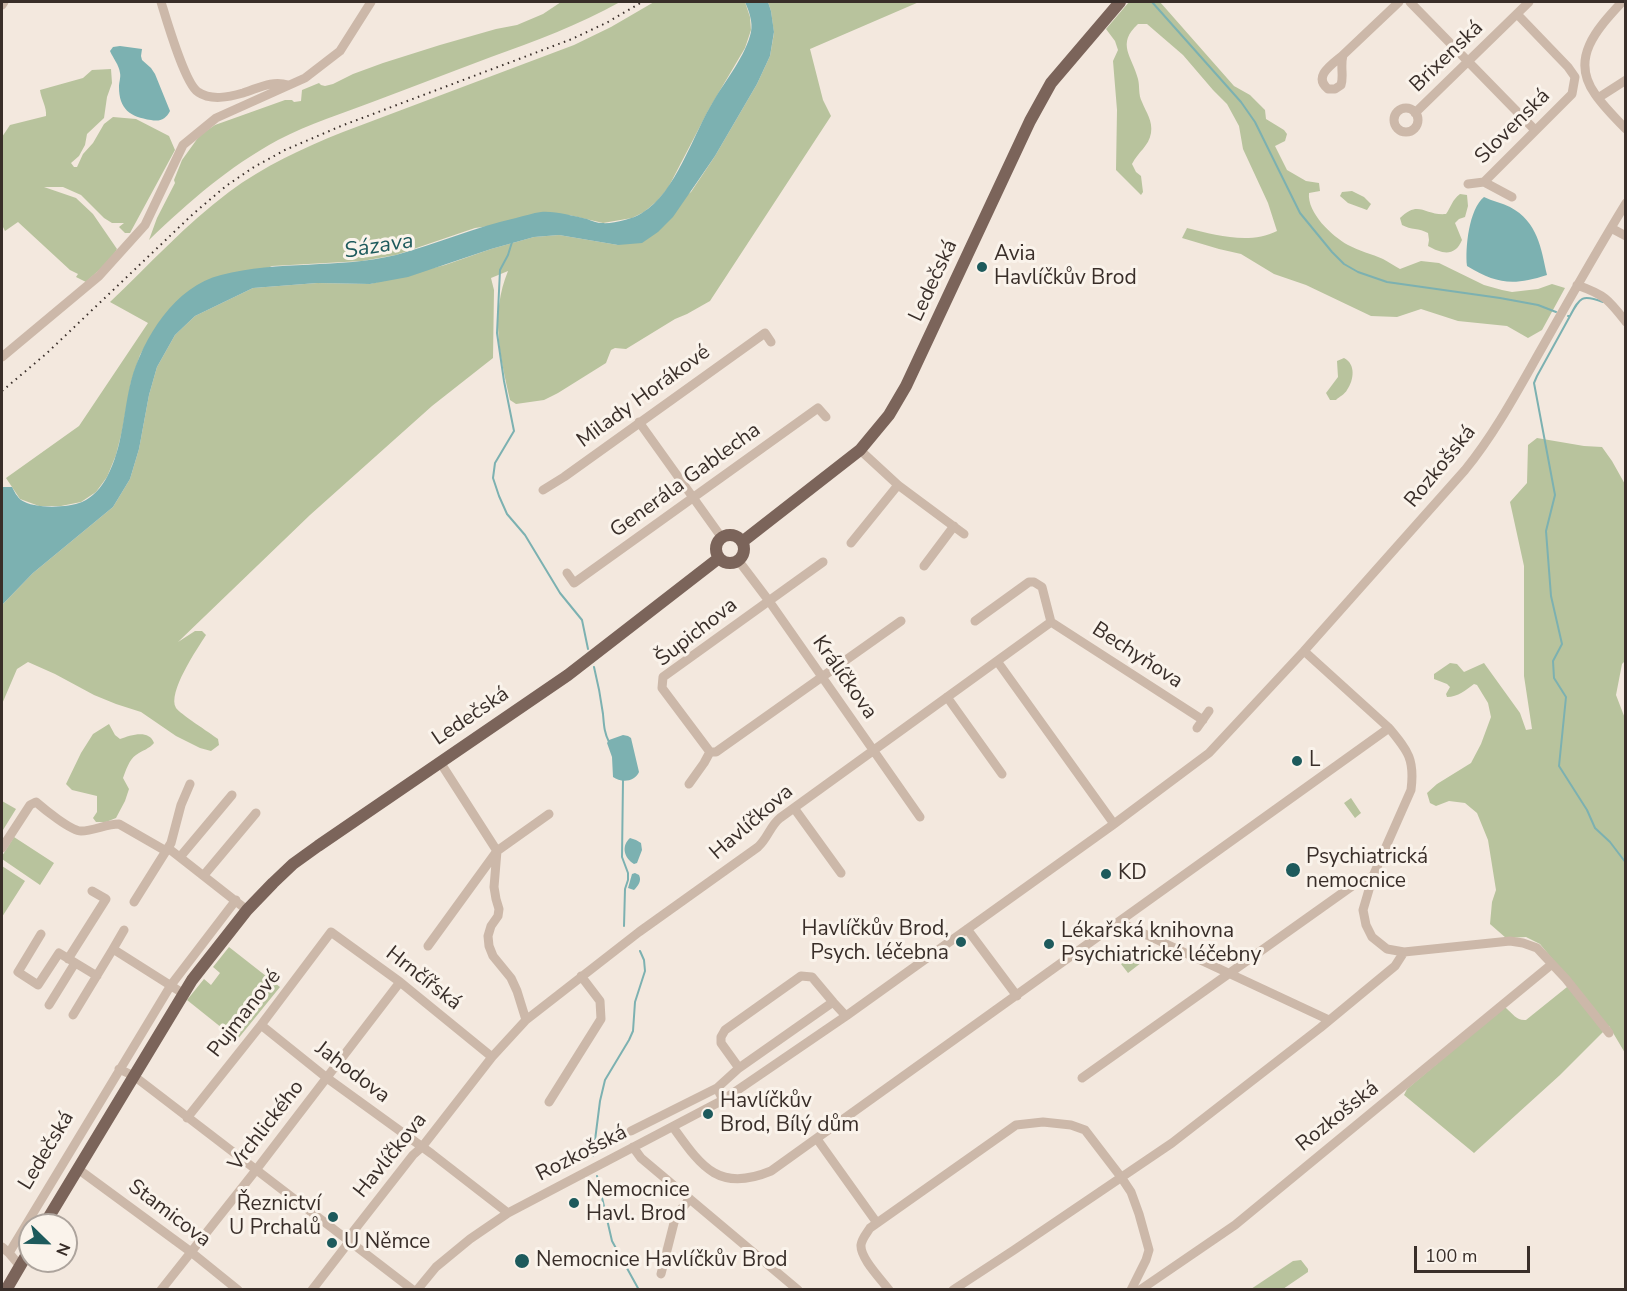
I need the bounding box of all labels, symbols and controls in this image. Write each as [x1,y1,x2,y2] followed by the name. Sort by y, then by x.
[1405,16,1489,98] street label: Brixenská
[1470,84,1556,170] street label: Slovenská
[343,229,415,265] water label: Sázava
[904,236,964,326] street label: Ledečská
[994,242,1137,292] place label: Avia Havlíčkův Brod
[975,260,989,274] marker: Avia Havlíčkův Brod
[573,340,715,454] street label: Milady Horákové
[606,418,766,544] street label: Generála Gablecha
[1400,421,1482,513] street label: Rozkošská
[651,593,743,673] street label: Šupichova
[1087,617,1187,695] street label: Bechyňova
[806,631,882,725] street label: Králíčkova
[428,682,514,752] street label: Ledečská
[1309,748,1320,774] place label: L
[1290,754,1304,768] marker: L
[705,780,799,866] street label: Havlíčkova
[1306,845,1428,895] place label: Psychiatrická nemocnice
[1118,861,1147,887] place label: KD
[1284,861,1302,879] marker: Psychiatrická nemocnice
[1099,867,1113,881] marker: KD
[802,917,949,967] place label: Havlíčkův Brod, Psych. léčebna
[1061,919,1261,969] place label: Lékařská knihovna Psychiatrické léčebny
[954,935,968,949] marker: Havlíčkův Brod, Psych. léčebna
[1042,937,1056,951] marker: Lékařská knihovna Psychiatrické léčebny
[380,942,466,1016] street label: Hrnčířská
[203,965,287,1063] street label: Pujmanové
[310,1037,394,1109] street label: Jahodova
[224,1076,310,1176] street label: Vrchlického
[1292,1076,1384,1158] street label: Rozkošská
[720,1089,859,1139] place label: Havlíčkův Brod, Bílý dům
[14,1107,80,1195] street label: Ledečská
[701,1107,715,1121] marker: Havlíčkův Brod, Bílý dům
[349,1108,433,1204] street label: Havlíčkova
[532,1120,632,1188] street label: Rozkošská
[123,1175,215,1253] street label: Stamicova
[586,1178,690,1228] place label: Nemocnice Havl. Brod
[229,1192,321,1242] place label: Řeznictví U Prchalů
[567,1196,581,1210] marker: Nemocnice Havl. Brod
[326,1210,340,1224] marker: Řeznictví U Prchalů
[18,1213,78,1273] north arrow
[344,1230,430,1256] place label: U Němce
[1417,1234,1532,1272] scale bar
[325,1236,339,1250] marker: U Němce
[50,1239,75,1259] text: N
[1425,1244,1477,1268] text: 100 m
[536,1248,788,1274] place label: Nemocnice Havlíčkův Brod
[513,1252,531,1270] marker: Nemocnice Havlíčkův Brod

